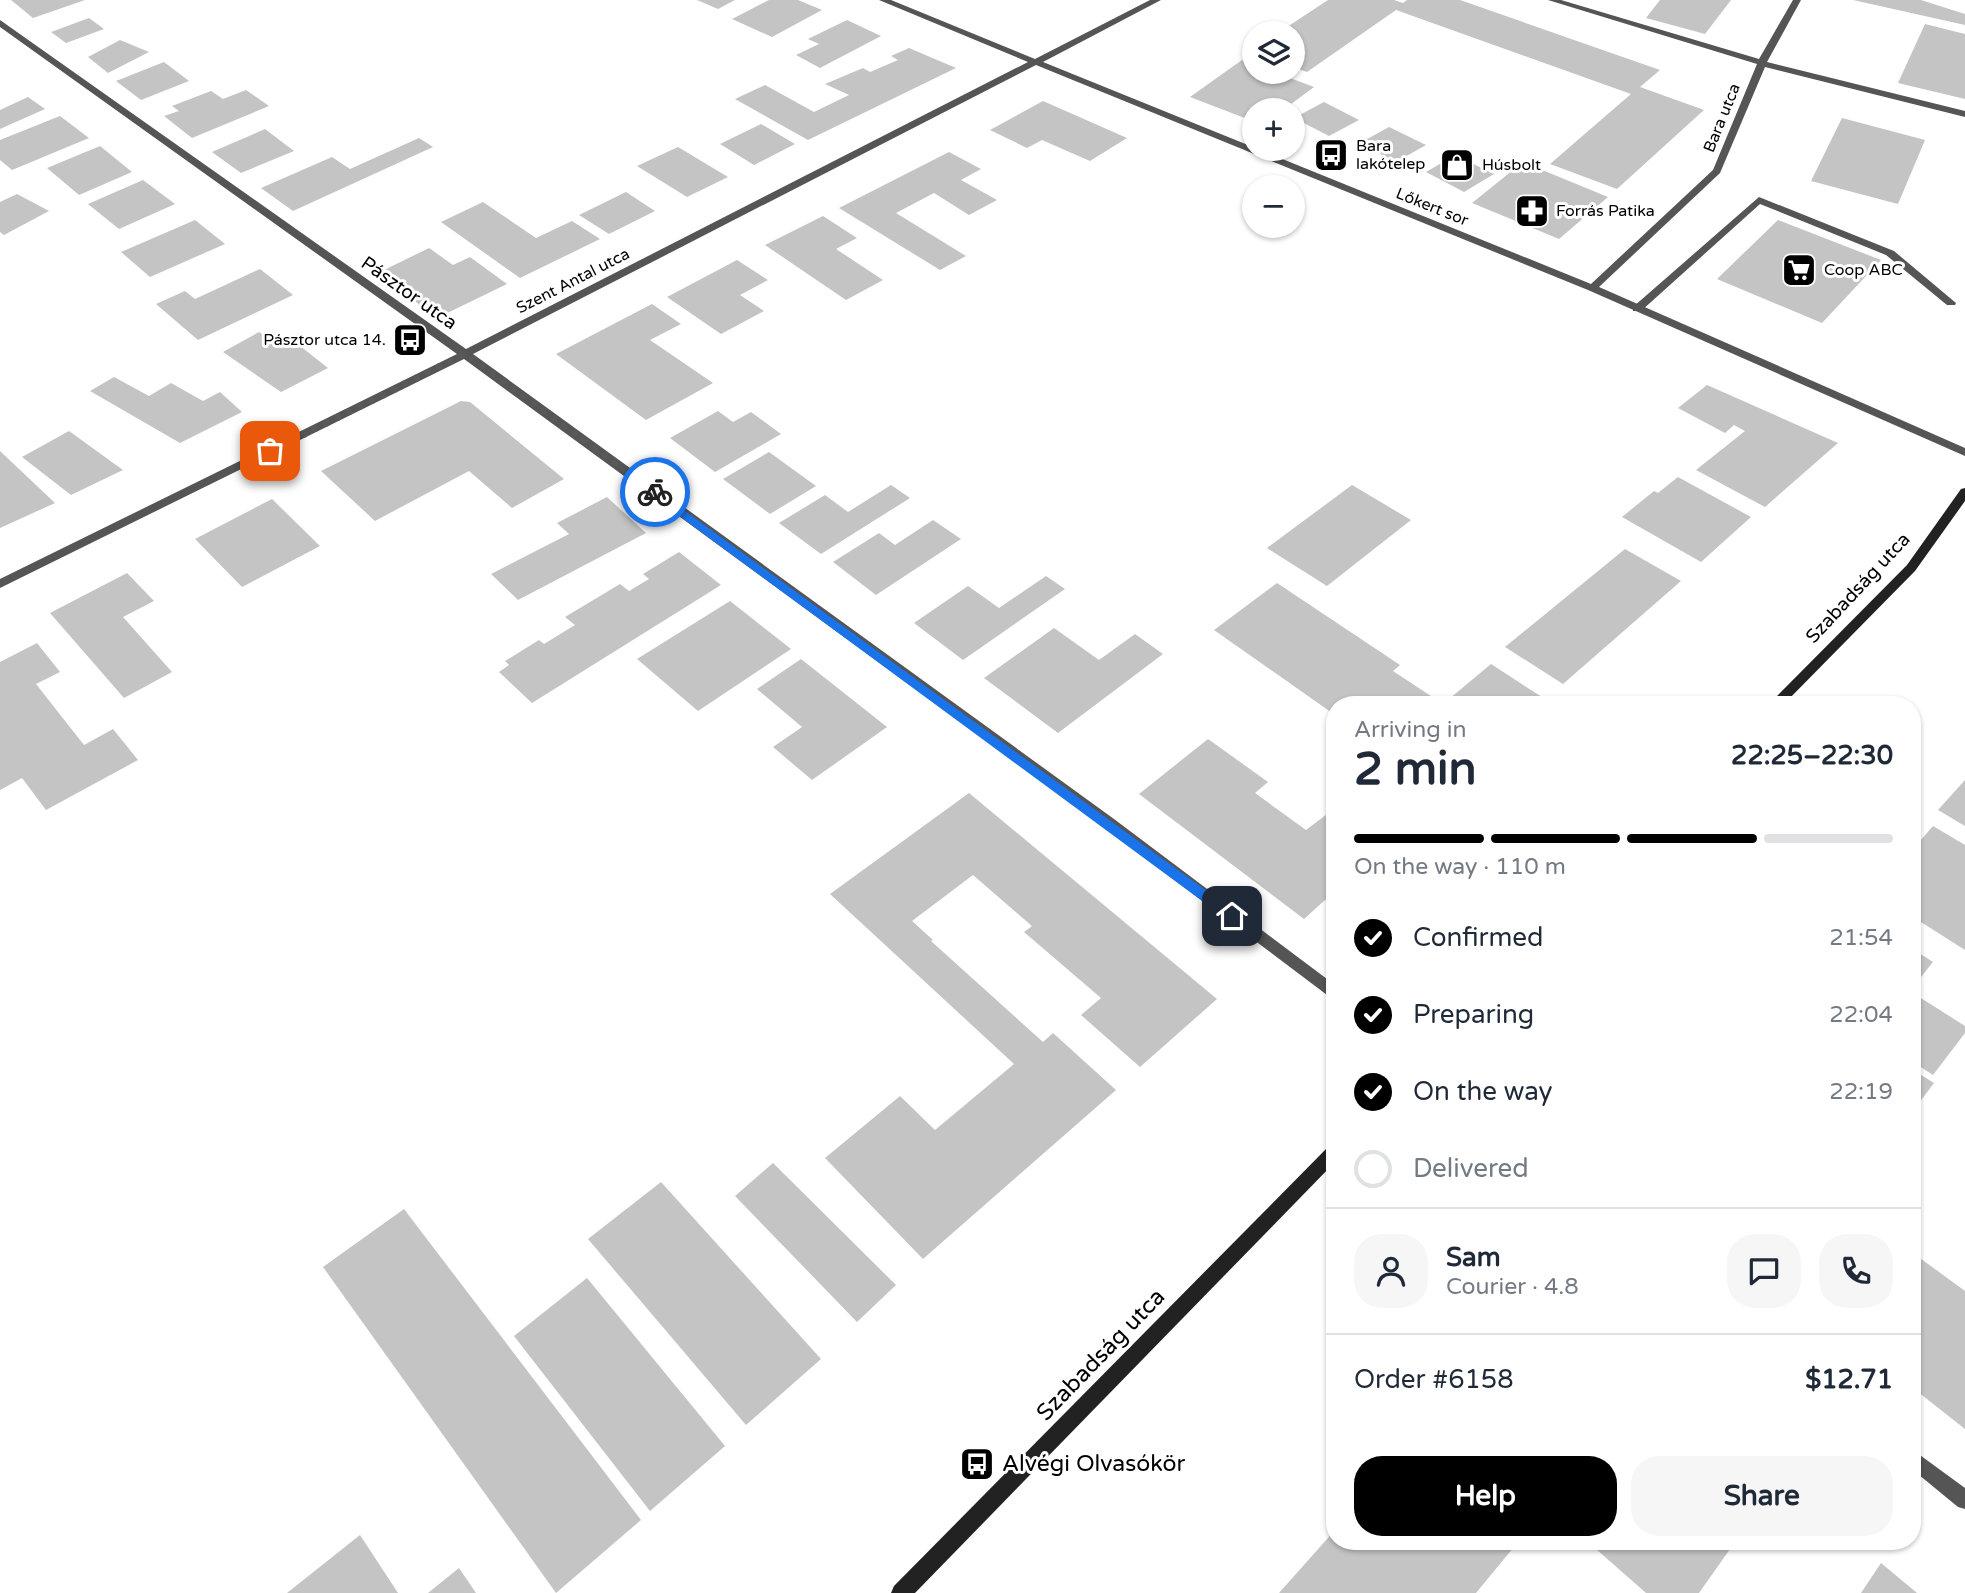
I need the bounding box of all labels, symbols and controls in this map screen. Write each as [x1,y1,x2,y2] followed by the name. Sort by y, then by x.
[1242,21,1305,238] map controls
[1242,21,1305,84] button: layers
[1699,81,1745,155] street label: Bara utca
[1242,98,1305,161] button: +
[1312,136,1350,174] bus stop icon: Bara lakótelep
[1356,136,1425,174] place label: Bara lakótelep
[1438,146,1476,184] shop icon: Húsbolt
[1482,155,1541,175] place label: Húsbolt
[1242,175,1305,238] button: −
[1393,183,1472,231] street label: Lőkert sor
[1513,192,1551,230] pharmacy icon: Forrás Patika
[1556,201,1655,221] place label: Forrás Patika
[513,244,633,318] street label: Szent Antal utca
[1780,251,1818,289] supermarket icon: Coop ABC
[357,252,461,334] street label: Pásztor utca
[1824,260,1903,280] place label: Coop ABC
[391,321,429,359] bus stop icon: Pásztor utca 14.
[263,330,386,350] place label: Pásztor utca 14.
[240,421,300,481] pin
[251,432,289,470] icon: bag
[620,457,690,527] courier
[636,473,674,511] icon: bike
[1801,528,1915,648] street label: Szabadság utca
[1354,716,1467,744] text: Arriving in
[1731,740,1893,771] text: 22:25–22:30
[1354,742,1477,797] text: 2 min
[1354,853,1566,881] text: On the way · 110 m
[1202,886,1262,946] pin
[1213,897,1251,935] icon: home
[1354,919,1392,957] icon: check
[1413,922,1543,953] text: Confirmed
[1829,924,1893,952] text: 21:54
[1354,996,1392,1034] icon: check
[1413,999,1534,1030] text: Preparing
[1829,1001,1893,1029] text: 22:04
[1354,1073,1392,1111] icon: check
[1413,1076,1553,1107] text: On the way
[1829,1078,1893,1106] text: 22:19
[1413,1153,1529,1184] text: Delivered
[1354,1234,1428,1308] button: person
[1727,1234,1801,1308] button: chat
[1819,1234,1893,1308] button: phone
[1446,1242,1501,1273] text: Sam
[1446,1273,1579,1301] text: Courier · 4.8
[1031,1283,1171,1427] street label: Szabadság utca
[1354,1364,1514,1395] text: Order #6158
[1805,1364,1893,1395] text: $12.71
[958,1445,996,1483] bus stop icon: Alvégi Olvasókör
[1002,1450,1186,1478] place label: Alvégi Olvasókör
[1354,1456,1617,1536] button: Help
[1631,1456,1893,1536] button: Share

